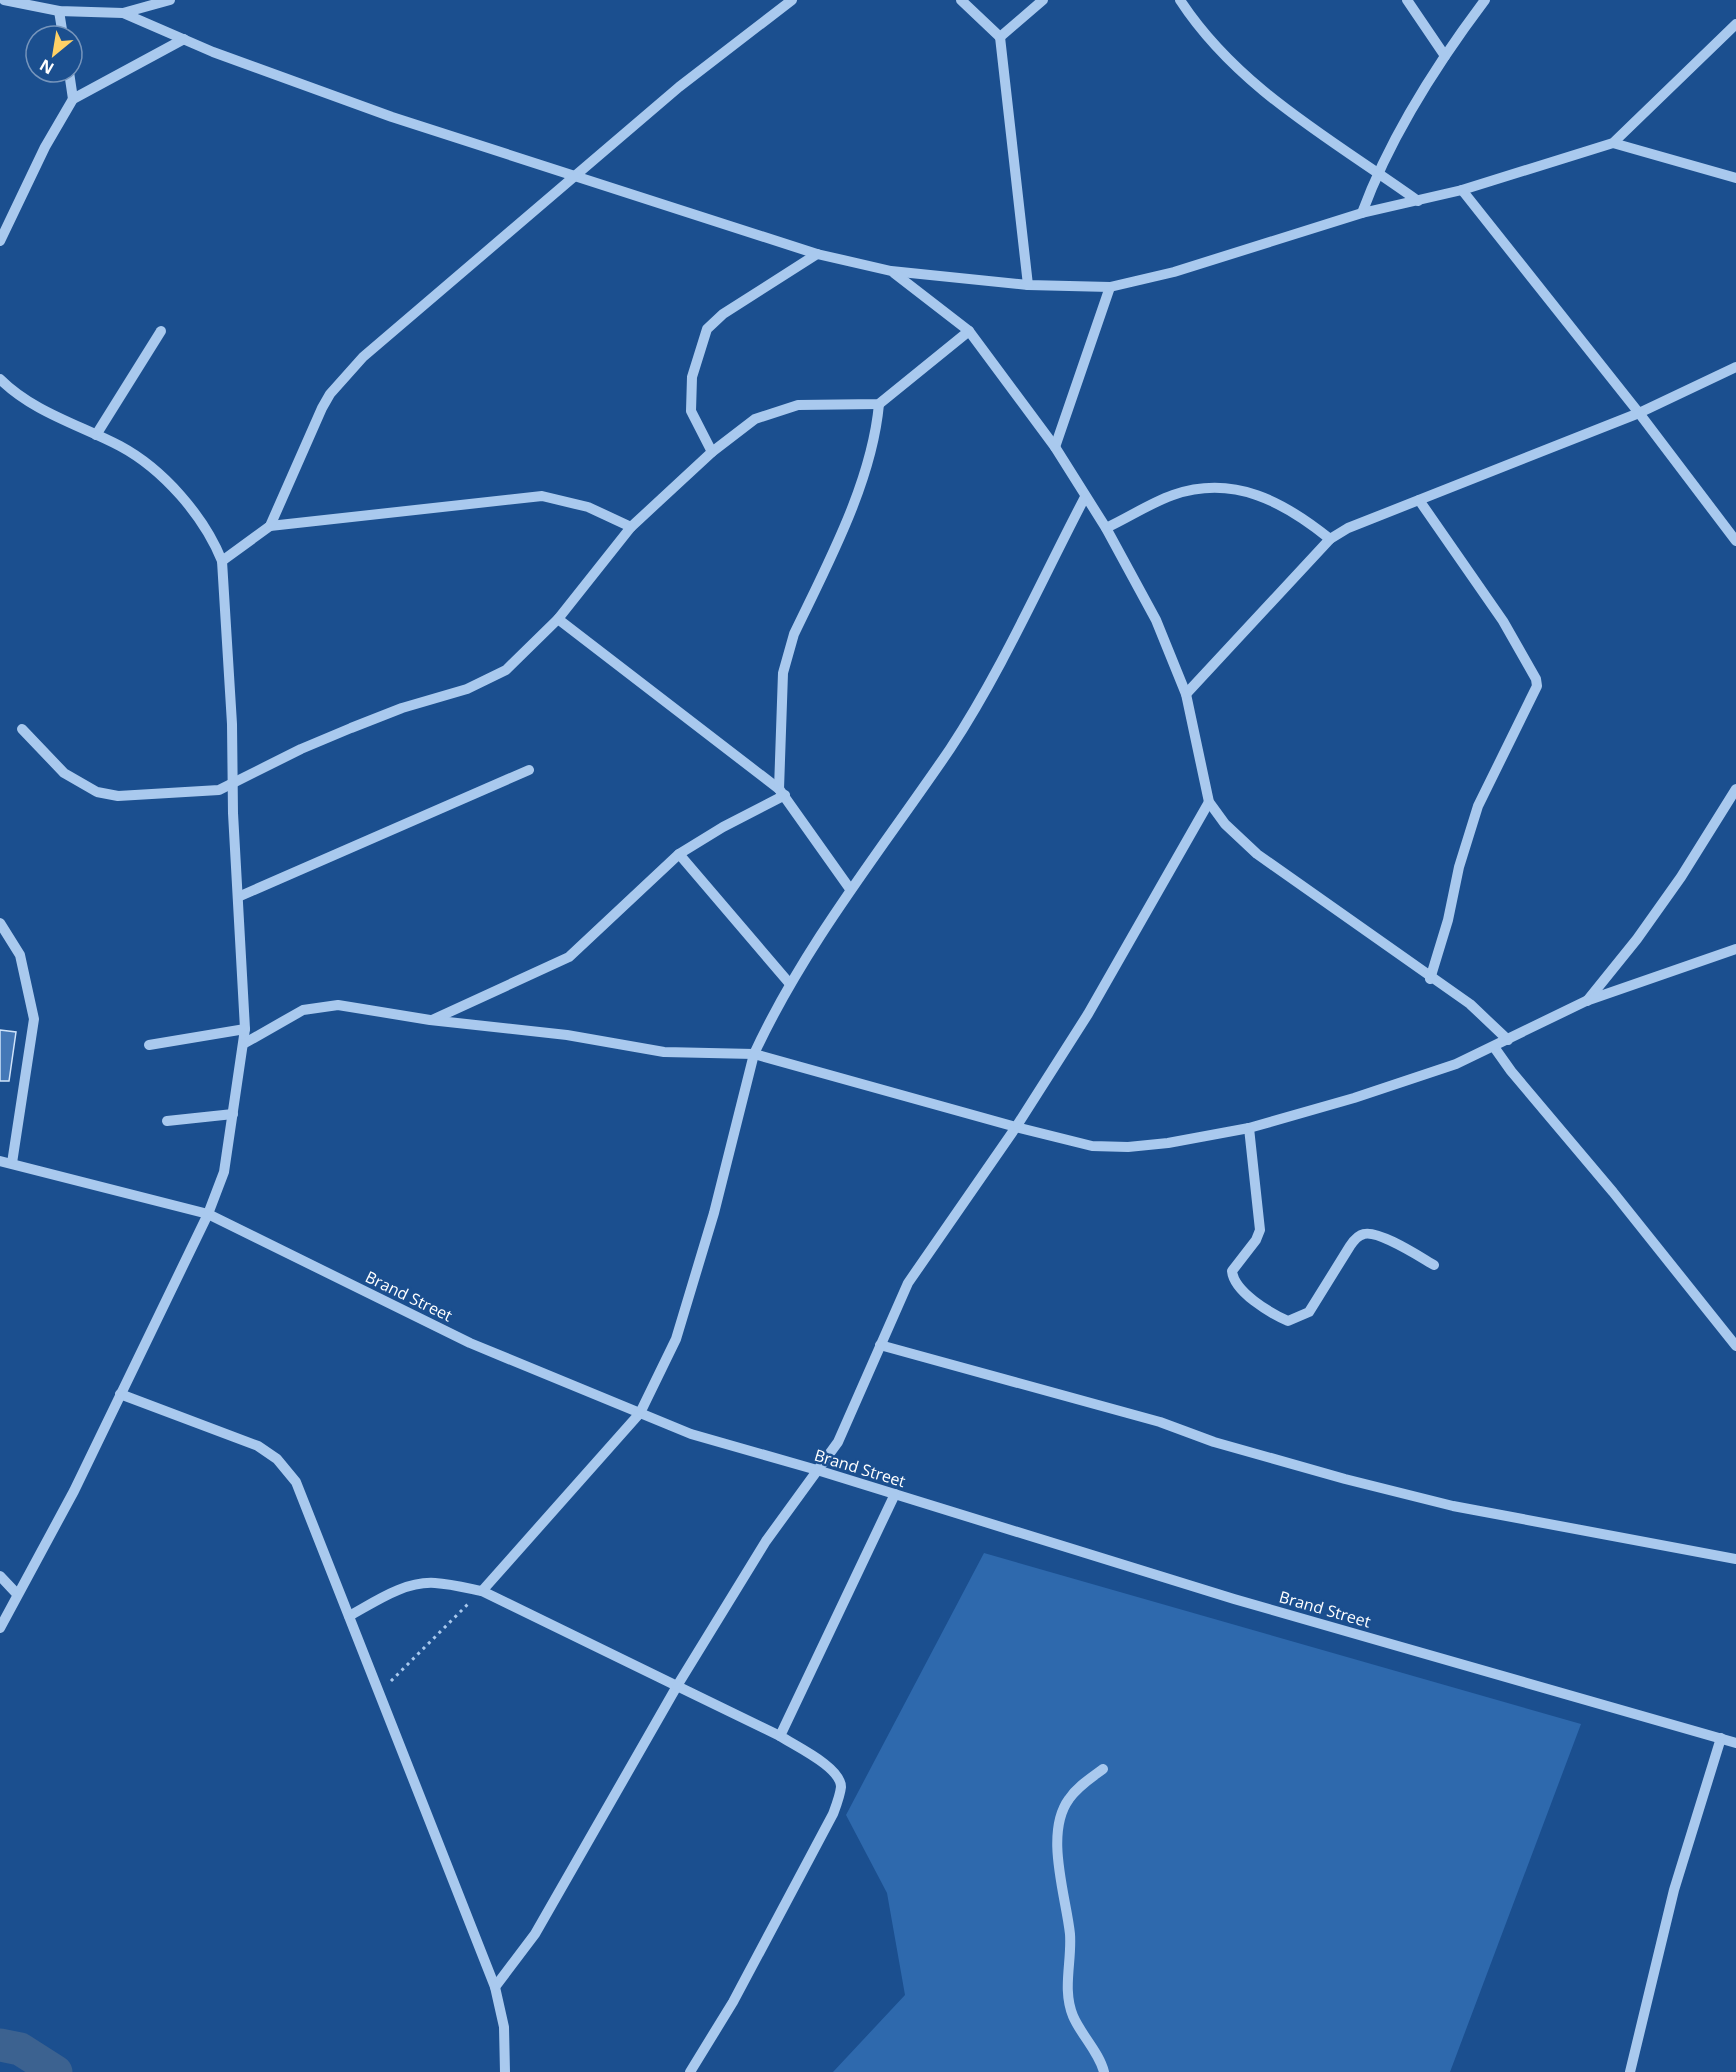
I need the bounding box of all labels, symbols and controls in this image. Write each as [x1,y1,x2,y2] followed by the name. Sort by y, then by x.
[24,24,84,84] north arrow
[35,54,58,80] text: N
[362,1265,456,1327] street label: Brand Street
[812,1444,909,1492] street label: Brand Street
[1277,1585,1374,1633] street label: Brand Street

